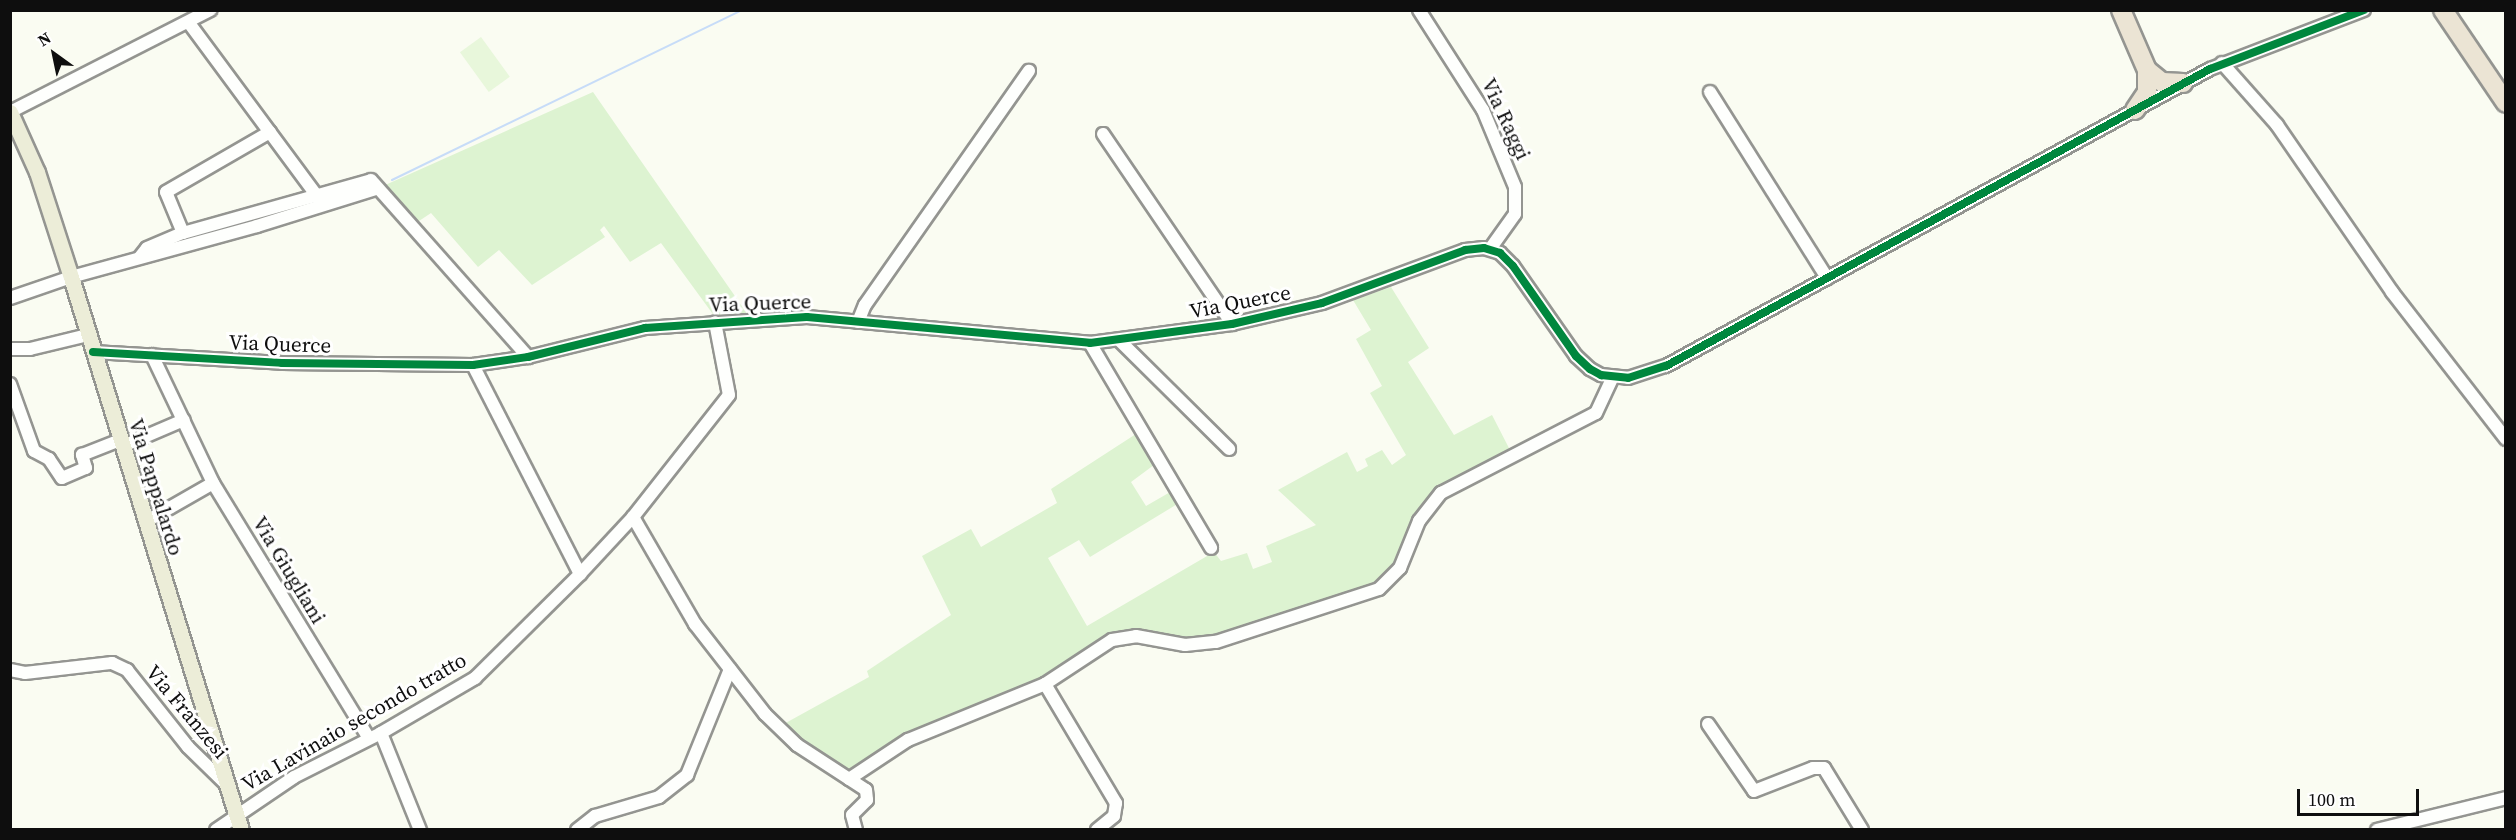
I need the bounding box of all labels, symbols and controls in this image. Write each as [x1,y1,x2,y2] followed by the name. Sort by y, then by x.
[24,24,84,84] north arrow
[33,27,55,51] text: N
[1476,74,1536,164] street label: Via Raggi
[1187,280,1293,324] street label: Via Querce
[708,289,812,317] street label: Via Querce
[228,330,332,358] street label: Via Querce
[123,416,189,558] street label: Via Pappalardo
[247,512,331,628] street label: Via Giugliani
[237,647,471,797] street label: Via Lavinaio secondo tratto
[140,660,234,764] street label: Via Franzesi
[2300,777,2422,815] scale bar
[2308,787,2355,812] text: 100 m

